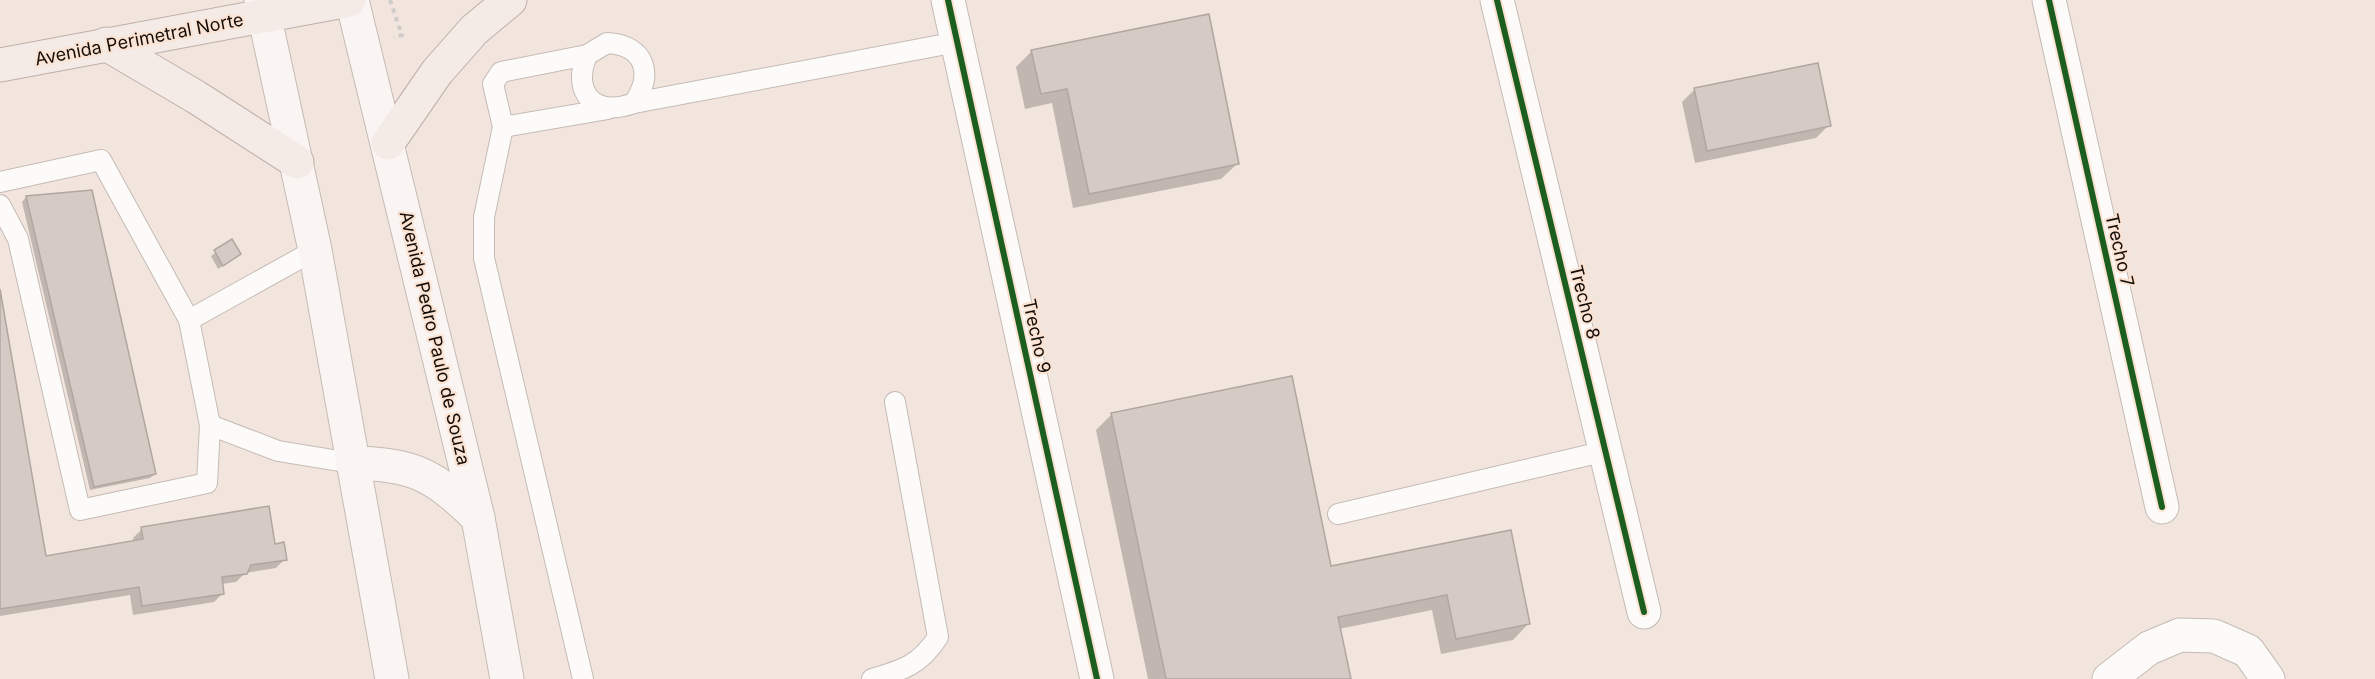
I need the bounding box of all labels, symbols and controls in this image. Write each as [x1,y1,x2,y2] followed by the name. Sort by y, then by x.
[33,8,245,70] street label: Avenida Perimetral Norte
[396,209,474,467] street label: Avenida Pedro Paulo de Souza
[2101,211,2139,289] street label: Trecho 7
[1566,263,1604,341] street label: Trecho 8
[1019,297,1055,375] street label: Trecho 9

